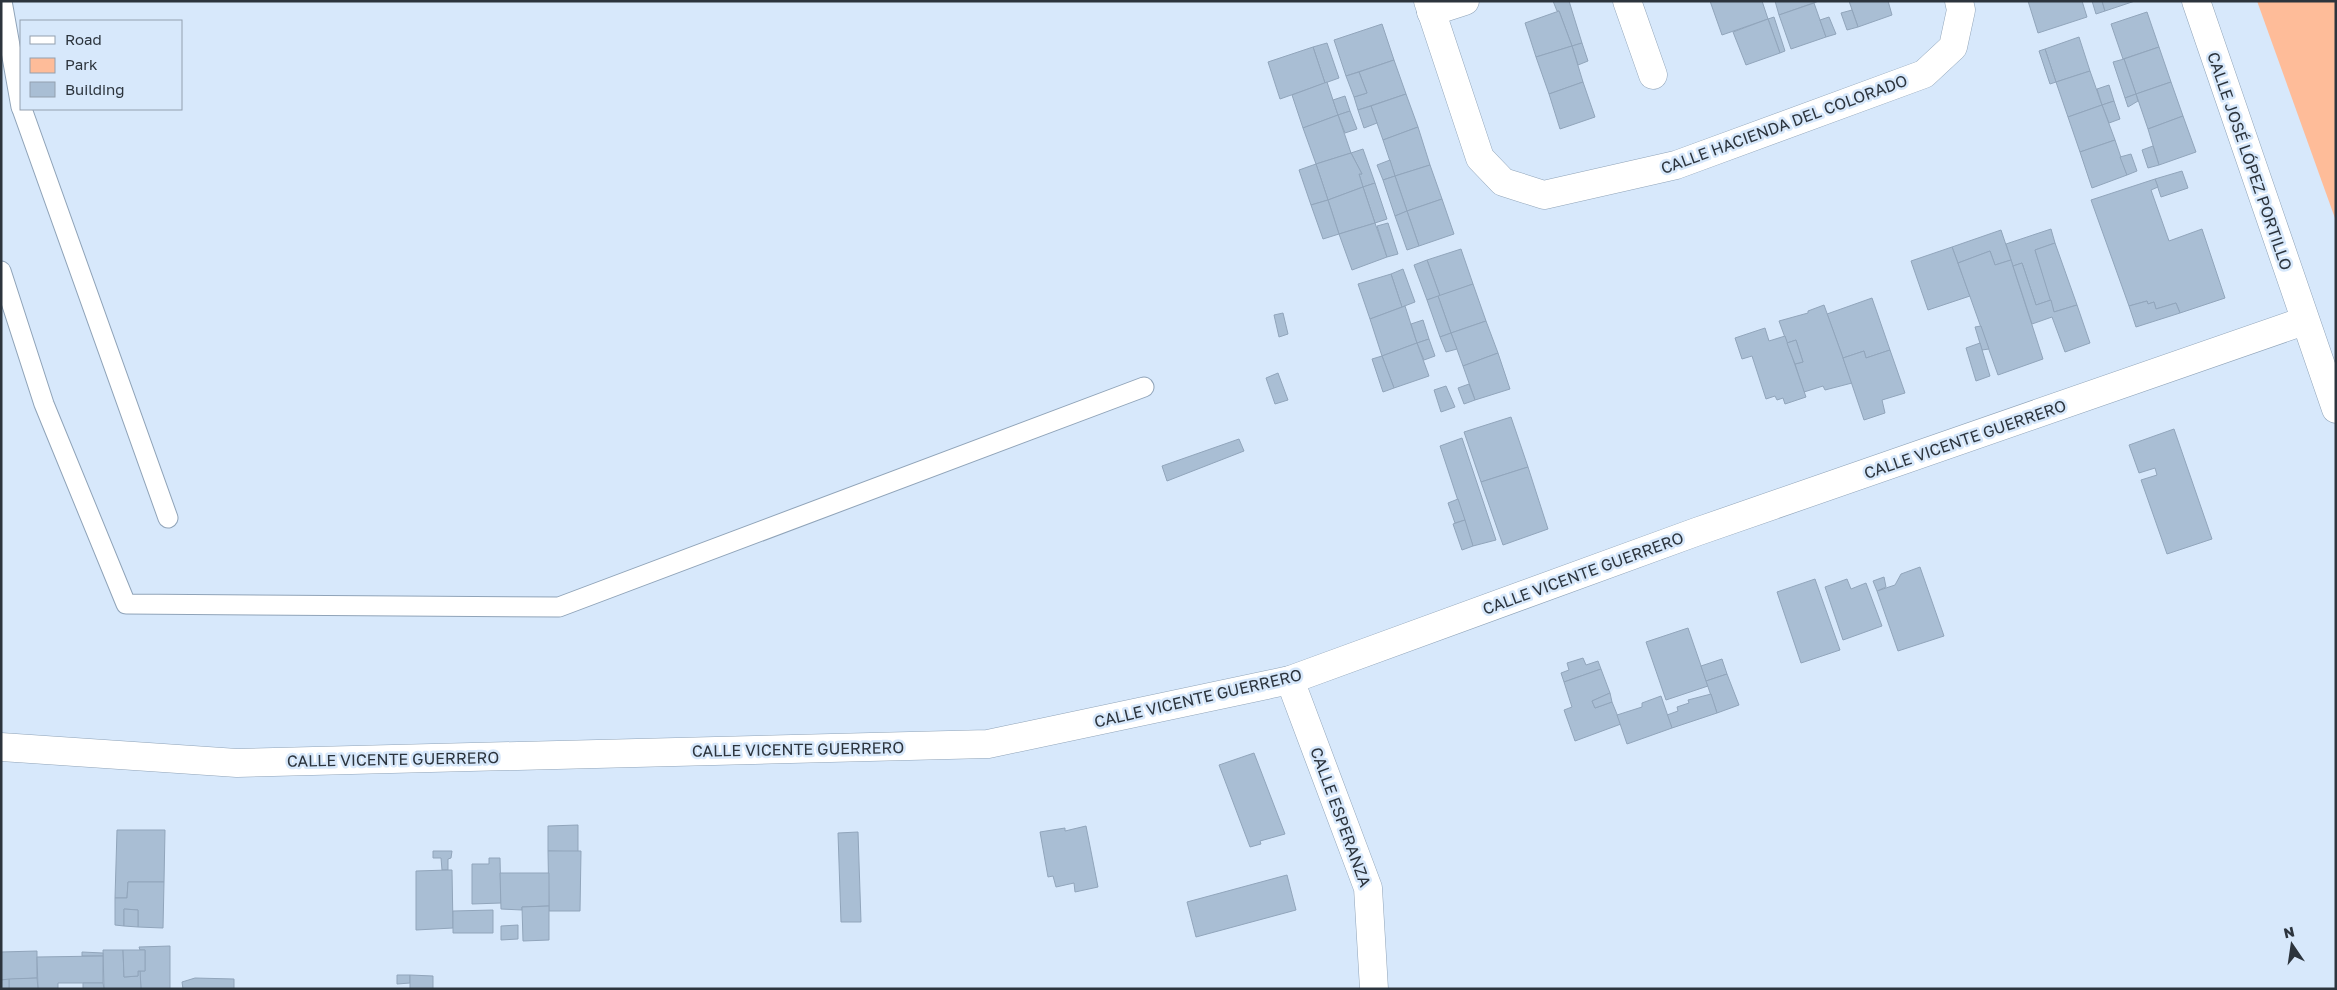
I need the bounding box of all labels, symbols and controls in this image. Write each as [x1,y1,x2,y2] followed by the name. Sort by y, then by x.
[20,20,182,110] legend
[65,30,102,48] text: Road
[2203,49,2297,273] street label: CALLE JOSÉ LÓPEZ PORTILLO
[65,55,98,73] text: Park
[1658,70,1910,178] street label: CALLE HACIENDA DEL COLORADO
[65,80,125,98] text: Building
[1861,395,2069,483] street label: CALLE VICENTE GUERRERO
[1480,527,1686,619] street label: CALLE VICENTE GUERRERO
[1092,664,1304,732] street label: CALLE VICENTE GUERRERO
[692,737,904,761] street label: CALLE VICENTE GUERRERO
[1306,744,1376,890] street label: CALLE ESPERANZA
[287,747,499,771] street label: CALLE VICENTE GUERRERO
[2267,920,2317,970] north arrow
[2282,922,2296,941] text: N

